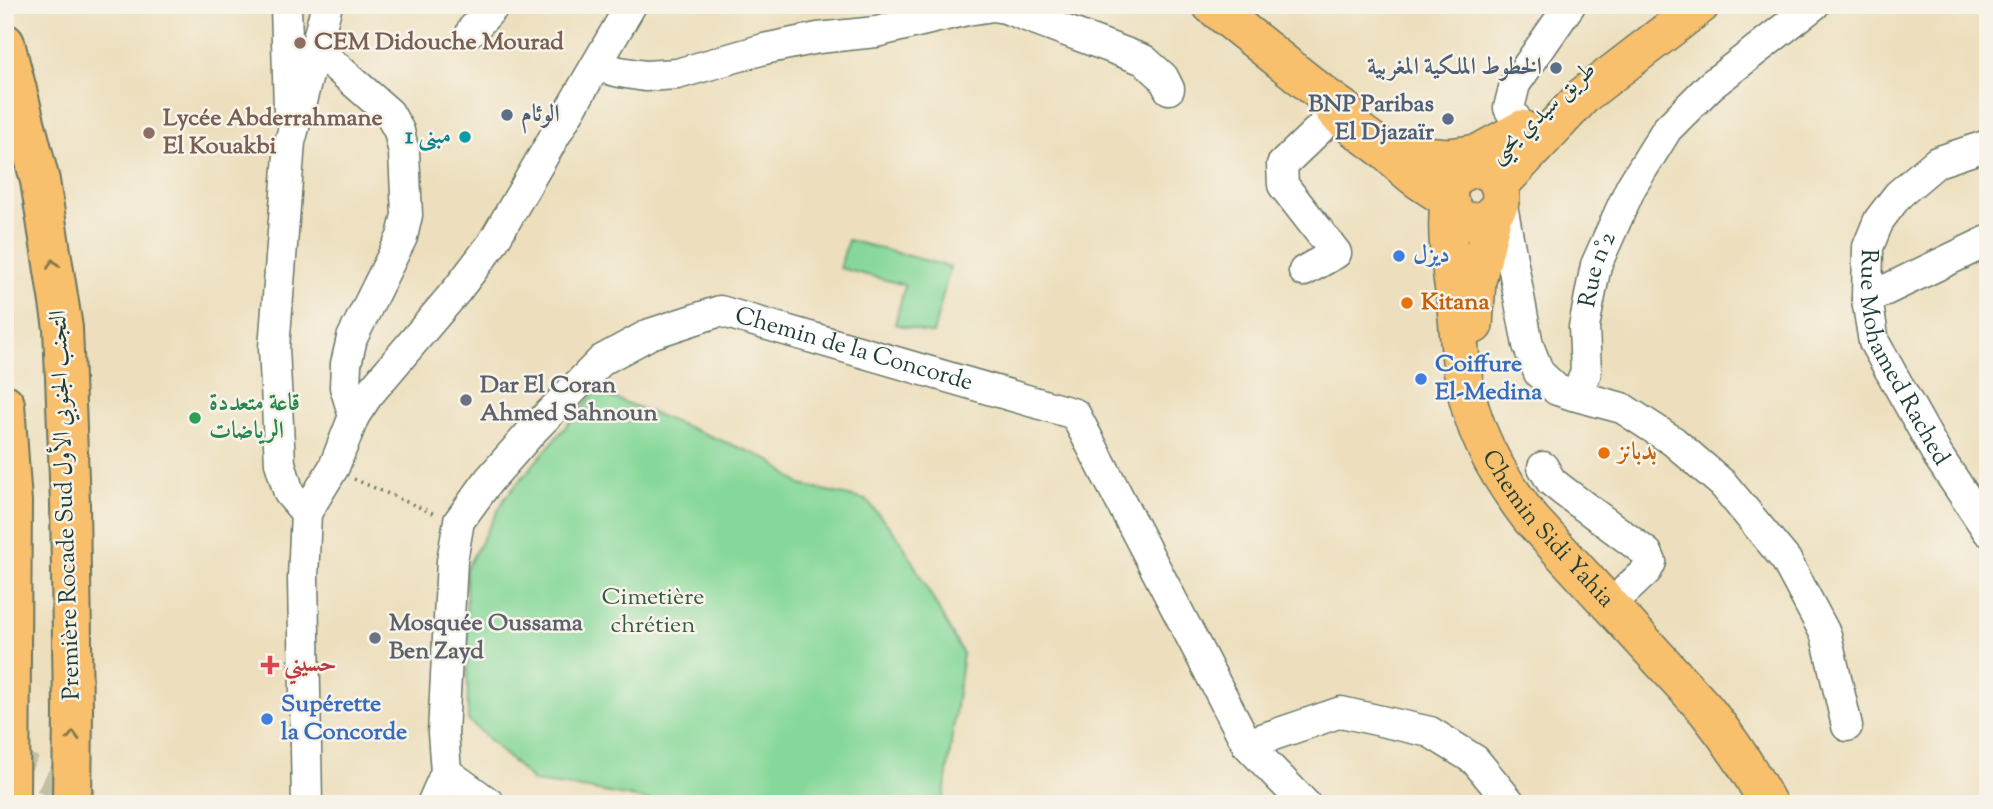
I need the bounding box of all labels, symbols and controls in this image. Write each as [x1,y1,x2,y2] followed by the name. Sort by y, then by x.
[314,26,564,60] place label: CEM Didouche Mourad
[292,35,308,51] marker: CEM Didouche Mourad
[1367,51,1542,85] place label: الخطوط الملكية المغربية
[1482,54,1605,173] street label: طريق سيدي يحيى
[1548,60,1564,76] marker: الخطوط الملكية المغربية
[1308,88,1435,150] place label: BNP Paribas El Djazaïr
[521,98,560,134] place label: الوئام
[163,102,383,164] place label: Lycée Abderrahmane El Kouakbi
[499,107,515,123] marker: الوئام
[1440,111,1456,127] marker: BNP Paribas El Djazaïr
[405,120,451,154] place label: مبنى 1
[141,125,157,141] marker: Lycée Abderrahmane El Kouakbi
[457,129,473,145] marker: مبنى 1
[1571,227,1626,310] street label: Rue n°2
[1413,239,1450,273] place label: ديزل
[1391,248,1407,264] marker: ديزل
[1850,249,1957,473] street label: Rue Mohamed Rached
[46,258,61,270] one-way arrow
[1421,286,1491,320] place label: Kitana
[1399,295,1415,311] marker: Kitana
[731,299,977,400] street label: Chemin de la Concorde
[41,310,90,701] street label: Première Rocade Sud التجنب الجنوبي الأول
[1435,348,1543,410] place label: Coiffure El-Medina
[480,369,658,431] place label: Dar El Coran Ahmed Sahnoun
[1413,371,1429,387] marker: Coiffure El-Medina
[209,387,300,449] place label: قاعة متعددة الرياضات
[458,392,474,408] marker: Dar El Coran Ahmed Sahnoun
[187,410,203,426] marker: قاعة متعددة الرياضات
[1615,436,1657,470] place label: بدبانز
[1473,444,1622,616] street label: Chemin Sidi Yahia
[1596,445,1612,461] marker: بدبانز
[602,581,704,643] park label: Cimetière chrétien
[389,607,584,669] place label: Mosquée Oussama Ben Zayd
[367,630,383,646] marker: Mosquée Oussama Ben Zayd
[284,648,337,685] place label: حسيني
[262,657,278,673] marker: حسيني
[281,688,407,750] place label: Supérette la Concorde
[259,711,275,727] marker: Supérette la Concorde
[65,730,81,740] one-way arrow

